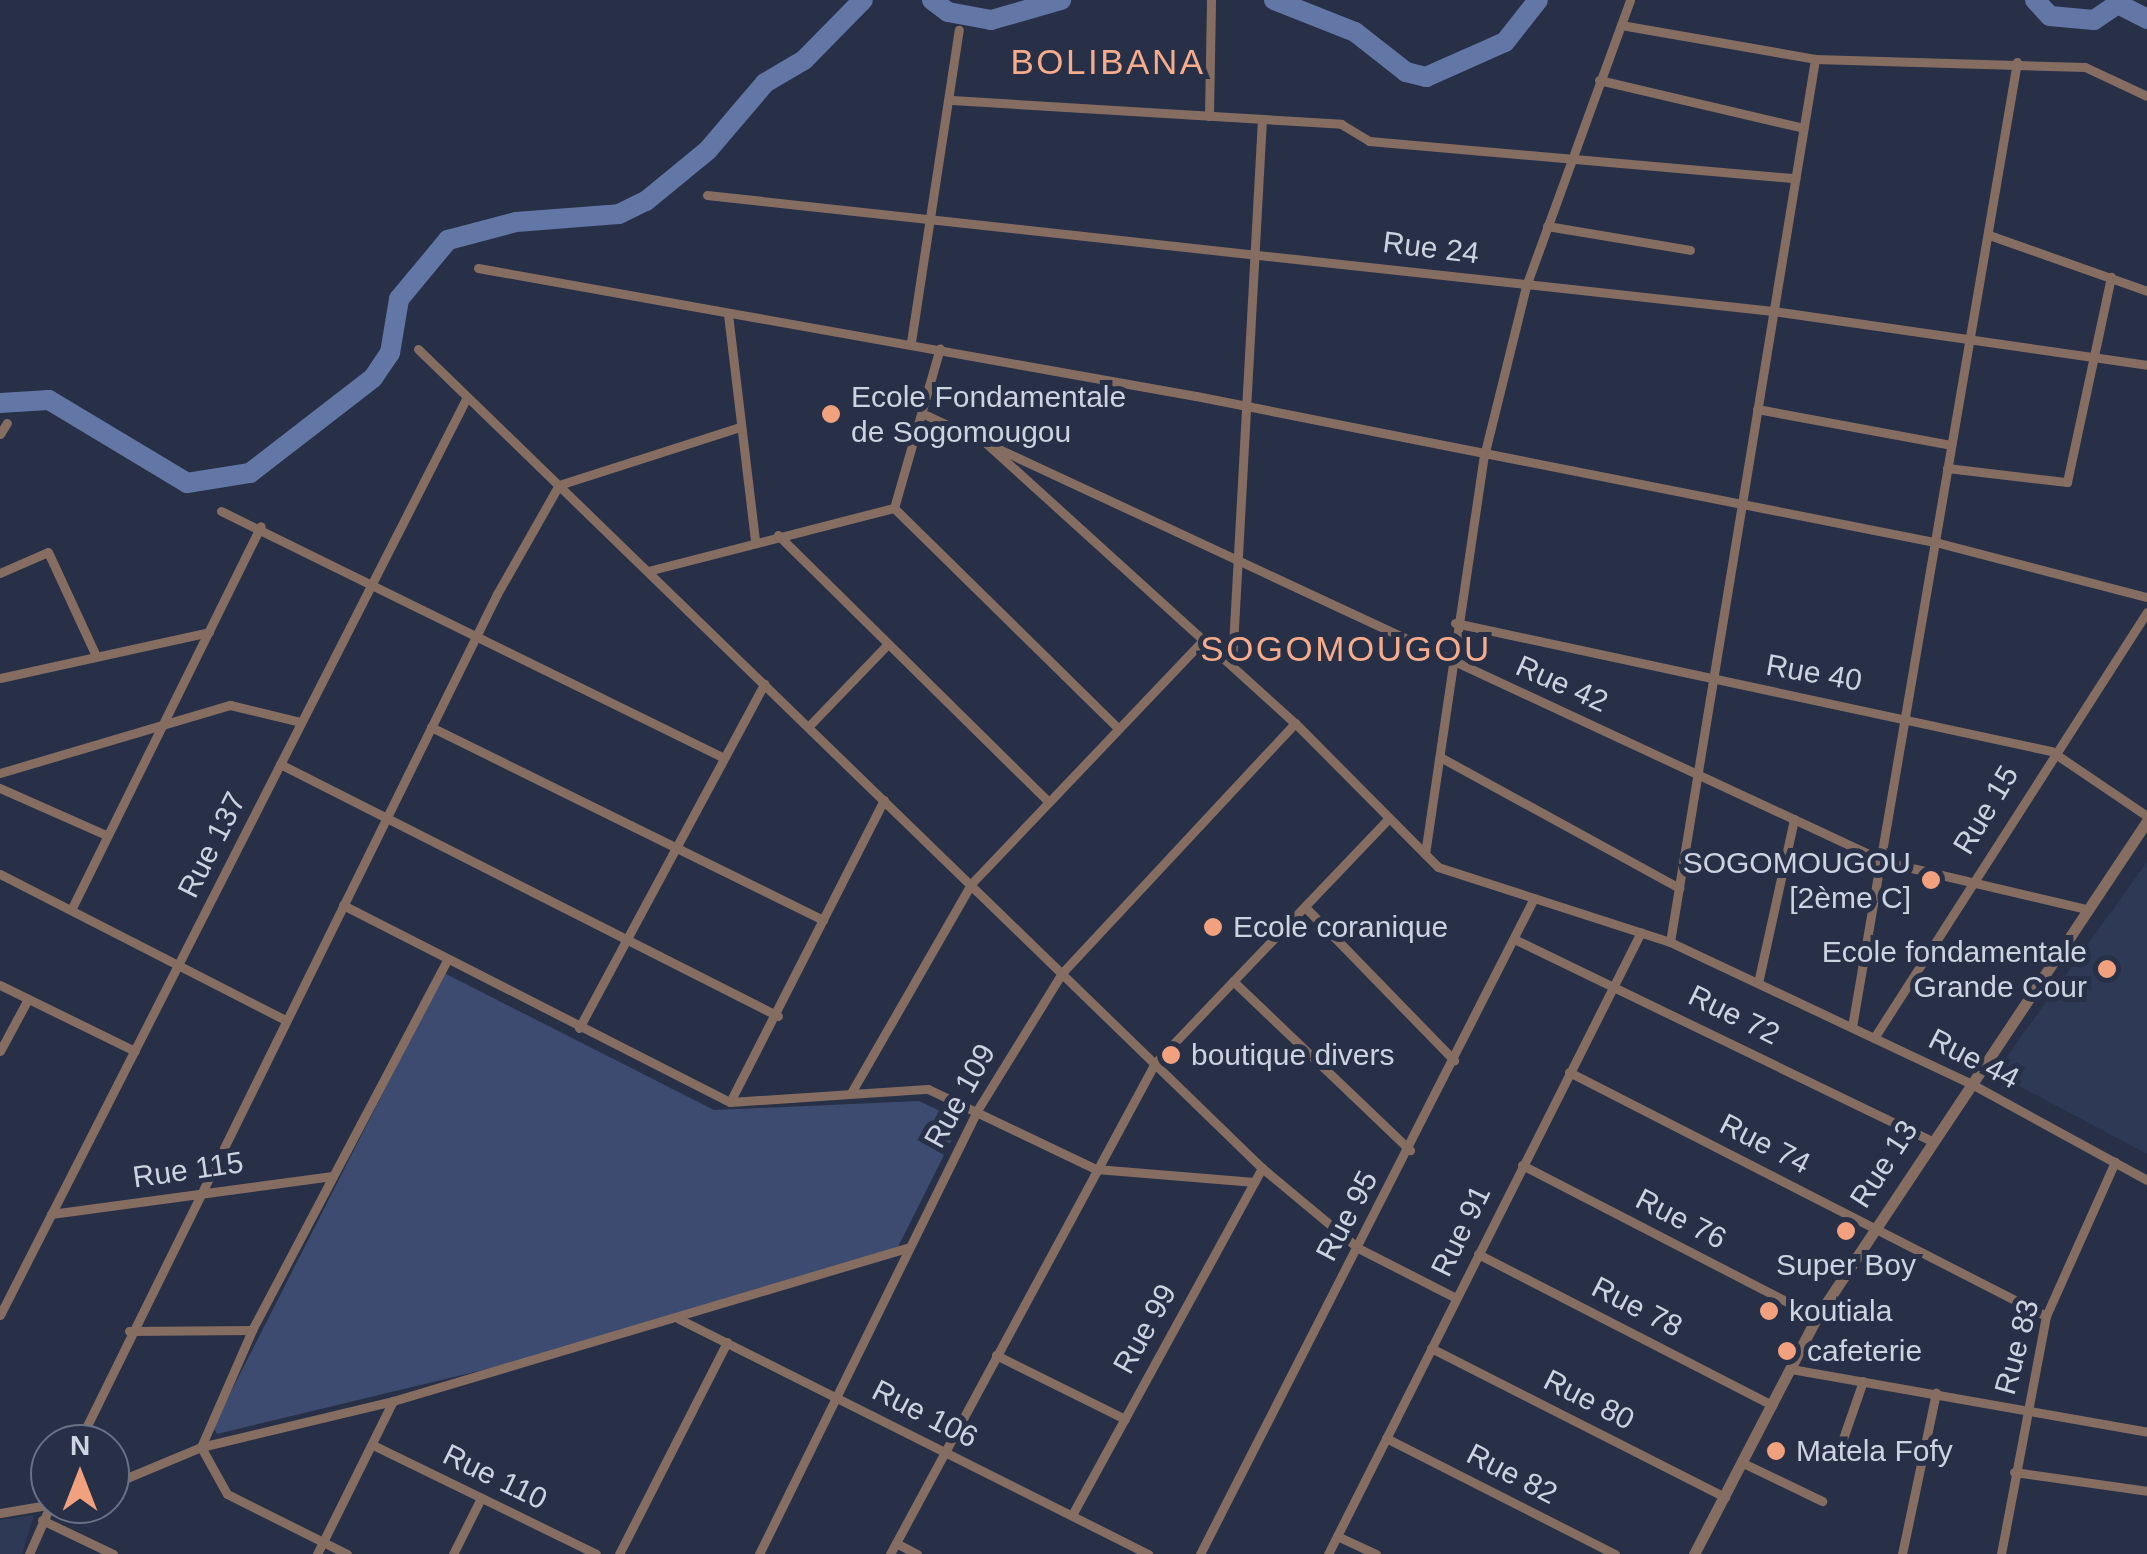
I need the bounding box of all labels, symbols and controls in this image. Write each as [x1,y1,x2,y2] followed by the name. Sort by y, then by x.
[1010,41,1206,83] district label: BOLIBANA
[1381,224,1481,272] street label: Rue 24
[851,379,1126,450] place label: Ecole Fondamentale de Sogomougou
[820,403,842,425] marker: Ecole Fondamentale de Sogomougou
[1200,628,1492,670] district label: SOGOMOUGOU
[1763,647,1865,699] street label: Rue 40
[1510,648,1614,720] street label: Rue 42
[1946,759,2026,861] street label: Rue 15
[170,786,254,904] street label: Rue 137
[1683,845,1911,916] place label: SOGOMOUGOU [2ème C]
[1920,869,1942,891] marker: SOGOMOUGOU [2ème C]
[1233,909,1448,945] place label: Ecole coranique
[1202,916,1224,938] marker: Ecole coranique
[1822,934,2087,1004] place label: Ecole fondamentale Grande Cour
[2096,958,2118,980] marker: Ecole fondamentale Grande Cour
[1683,978,1785,1052] street label: Rue 72
[1923,1021,2025,1097] street label: Rue 44
[1191,1037,1394,1073] place label: boutique divers
[917,1038,1003,1154] street label: Rue 109
[1160,1044,1182,1066] marker: boutique divers
[1714,1106,1816,1182] street label: Rue 74
[1843,1114,1925,1214] street label: Rue 13
[130,1144,246,1196] street label: Rue 115
[1308,1165,1386,1267] street label: Rue 95
[1424,1180,1498,1282] street label: Rue 91
[1630,1181,1732,1257] street label: Rue 76
[1835,1220,1857,1242] marker: Super Boy
[1776,1247,1916,1283] place label: Super Boy
[1586,1269,1688,1345] street label: Rue 78
[1106,1278,1184,1380] street label: Rue 99
[1789,1293,1892,1329] place label: koutiala
[1987,1296,2047,1398] street label: Rue 83
[1758,1300,1780,1322] marker: koutiala
[1807,1333,1922,1369] place label: cafeterie
[1776,1340,1798,1362] marker: cafeterie
[1538,1362,1640,1438] street label: Rue 80
[866,1372,984,1456] street label: Rue 106
[30,1424,130,1524] north arrow
[70,1430,90,1461] text: N
[1796,1433,1953,1469] place label: Matela Fofy
[437,1436,553,1518] street label: Rue 110
[1461,1436,1563,1512] street label: Rue 82
[1765,1440,1787,1462] marker: Matela Fofy

